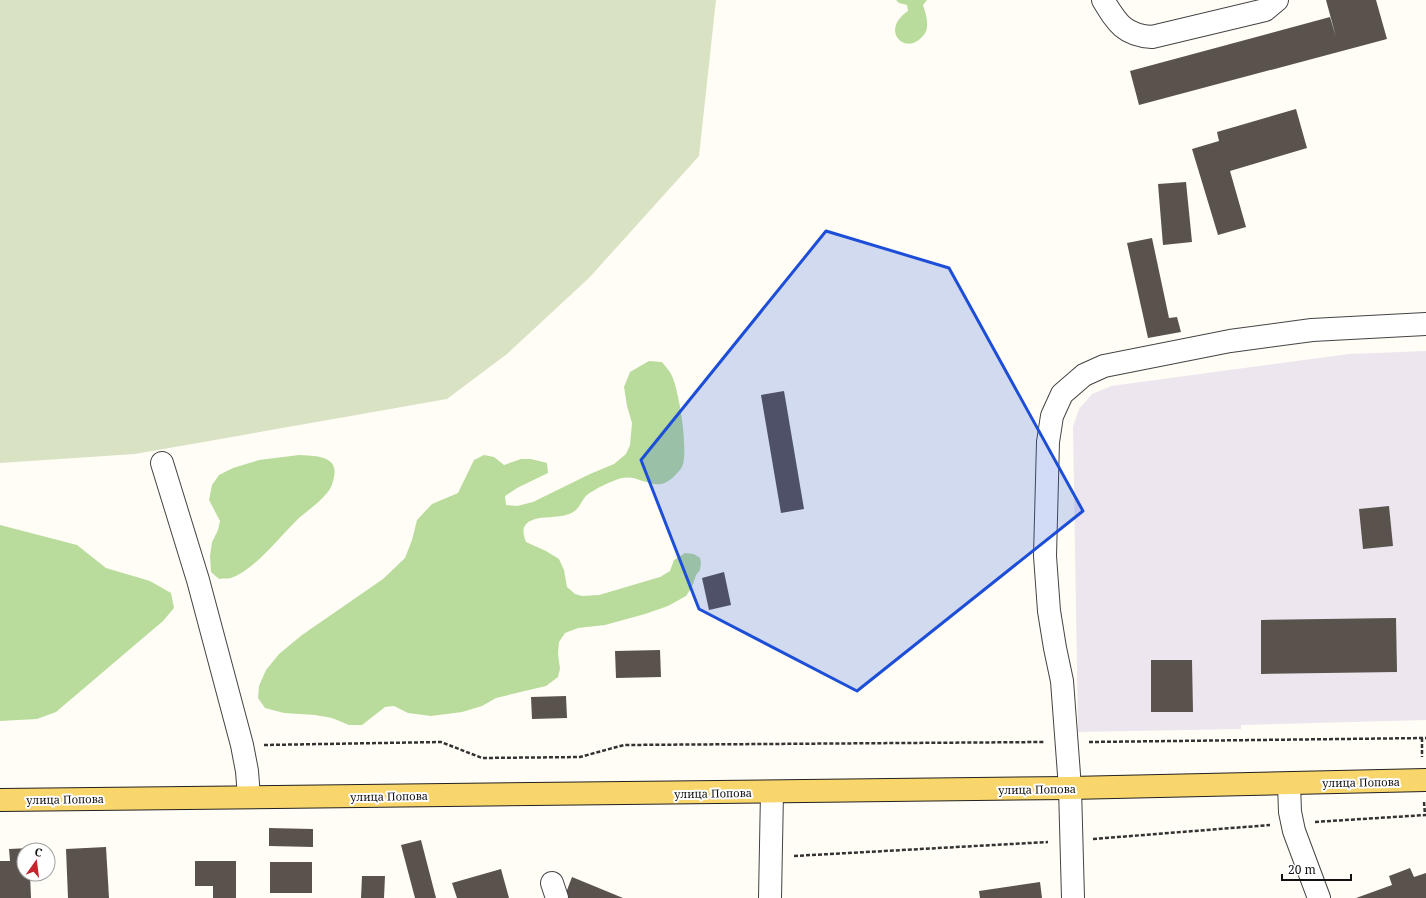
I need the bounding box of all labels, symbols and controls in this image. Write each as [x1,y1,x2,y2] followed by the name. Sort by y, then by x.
[1322,774,1400,790] street label: улица Попова
[998,781,1076,797] street label: улица Попова
[674,785,752,801] street label: улица Попова
[350,788,428,804] street label: улица Попова
[26,791,104,807] street label: улица Попова
[16,842,56,882] north arrow
[33,844,44,860] text: С
[1282,856,1351,882] scale bar
[1288,861,1316,878] text: 20 m

